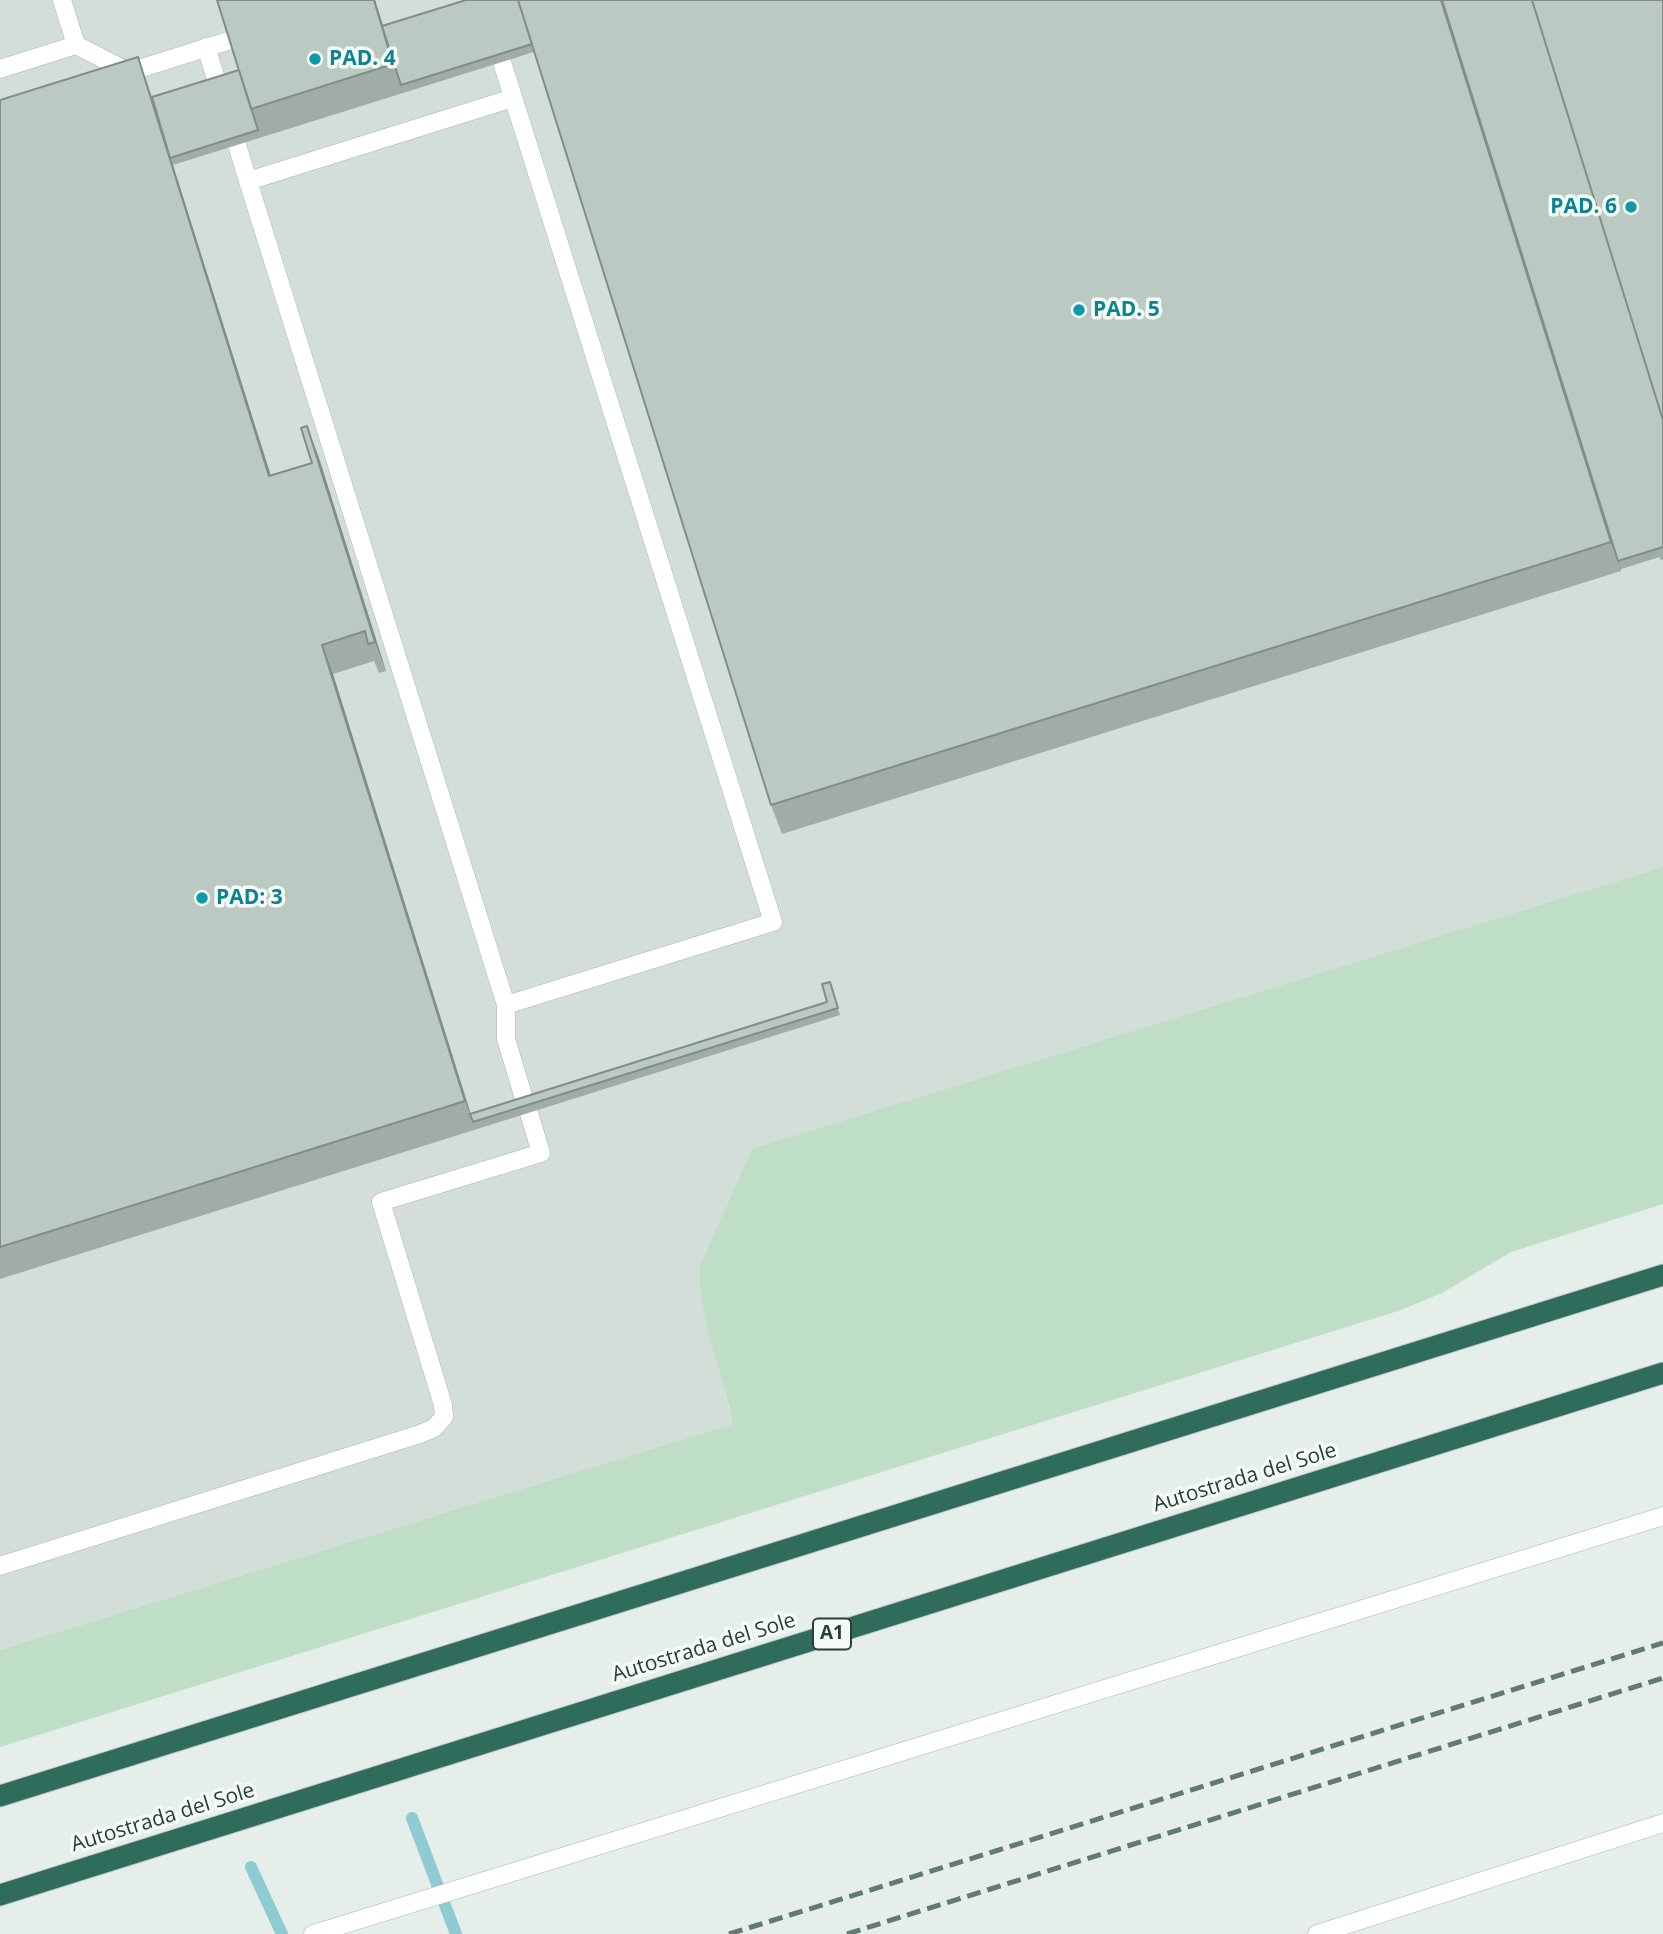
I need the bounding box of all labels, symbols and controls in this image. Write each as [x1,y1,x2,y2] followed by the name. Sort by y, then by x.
[329,46,396,72] place label: PAD. 4
[307,51,323,67] marker: PAD. 4
[1550,194,1617,220] place label: PAD. 6
[1623,199,1639,215] marker: PAD. 6
[1093,297,1160,323] place label: PAD. 5
[1071,302,1087,318] marker: PAD. 5
[216,885,283,911] place label: PAD: 3
[194,890,210,906] marker: PAD: 3
[1150,1438,1340,1518] street label: Autostrada del Sole
[609,1608,799,1688] street label: Autostrada del Sole
[813,1618,851,1650] road number: A1
[68,1778,258,1858] street label: Autostrada del Sole

